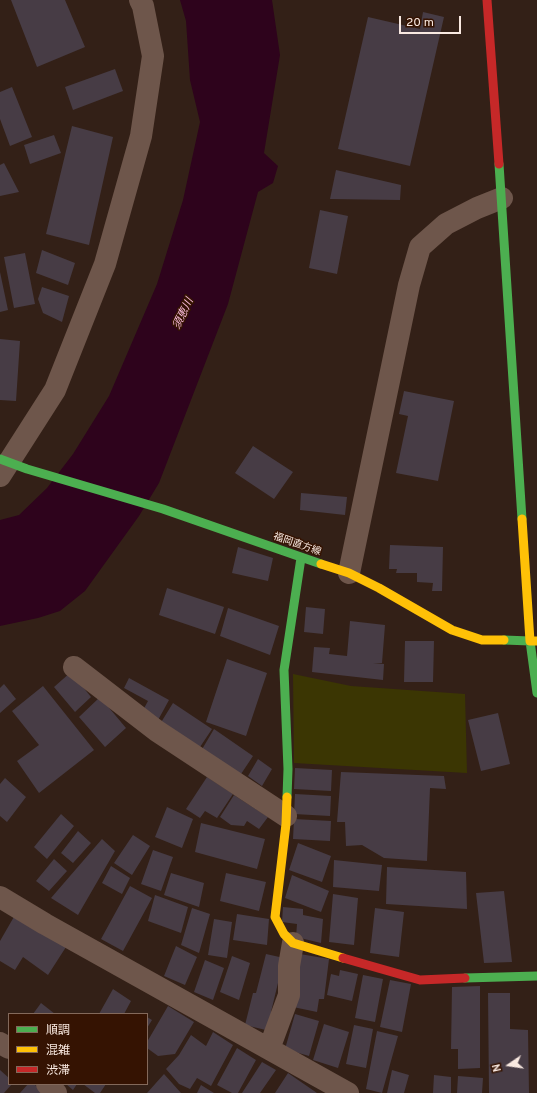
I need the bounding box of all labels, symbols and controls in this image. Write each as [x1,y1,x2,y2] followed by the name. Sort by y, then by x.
[401,8,463,34] scale bar
[406,15,434,31] text: 20 m
[171,296,197,332] water label: 須恵川
[271,531,323,559] street label: 福岡直方線
[8,1013,148,1085] legend
[46,1023,70,1039] text: 順調
[46,1043,70,1059] text: 混雑
[489,1045,529,1085] north arrow
[490,1062,505,1073] text: N
[46,1063,70,1079] text: 渋滞

